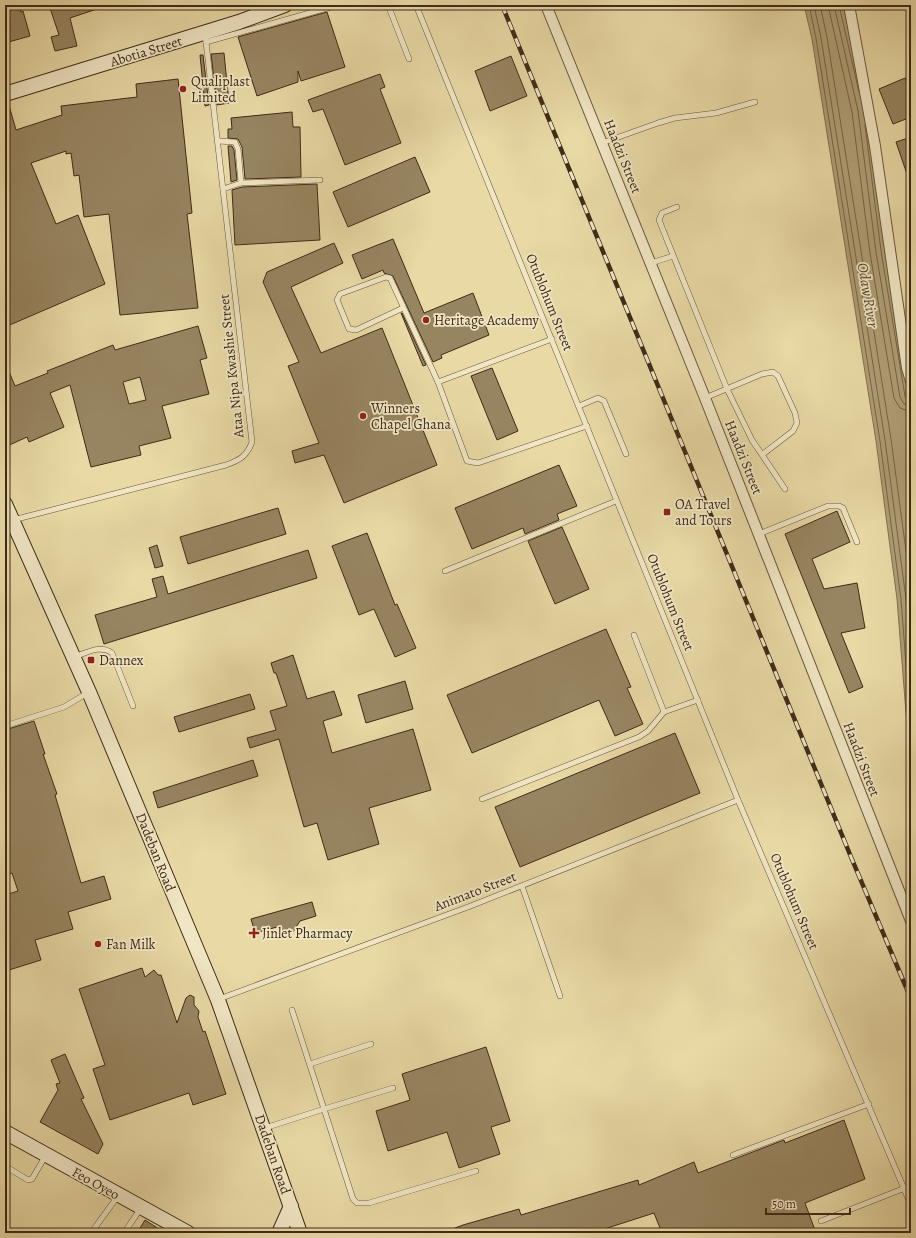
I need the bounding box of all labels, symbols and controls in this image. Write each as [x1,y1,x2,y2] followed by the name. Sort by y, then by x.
[107,31,185,72] street label: Abotia Street
[191,72,250,107] place label: Qualiplast Limited
[178,84,188,94] marker: Qualiplast Limited
[599,116,646,196] street label: Haadzi Street
[521,251,578,354] street label: Otublohum Street
[852,261,884,330] water label: Odaw River
[214,293,249,440] street label: Ataa Nipa Kwashie Street
[434,311,540,330] place label: Heritage Academy
[421,315,431,325] marker: Heritage Academy
[370,399,451,434] place label: Winners Chapel Ghana
[358,411,368,421] marker: Winners Chapel Ghana
[720,417,767,497] street label: Haadzi Street
[675,495,732,530] place label: OA Travel and Tours
[662,507,672,517] marker: OA Travel and Tours
[642,551,699,654] street label: Otublohum Street
[99,651,144,670] place label: Dannex
[86,655,96,665] marker: Dannex
[839,719,885,800] street label: Haadzi Street
[131,810,180,895] street label: Dadeban Road
[766,850,824,953] street label: Otublohum Street
[430,867,519,916] street label: Animato Street
[262,924,353,943] place label: Jinlet Pharmacy
[249,928,259,938] marker: Jinlet Pharmacy
[106,935,156,954] place label: Fan Milk
[93,939,103,949] marker: Fan Milk
[250,1112,295,1197] street label: Dadeban Road
[69,1163,123,1204] street label: Feo Oyeo
[766,1190,850,1216] scale bar
[772,1196,796,1212] text: 50 m

